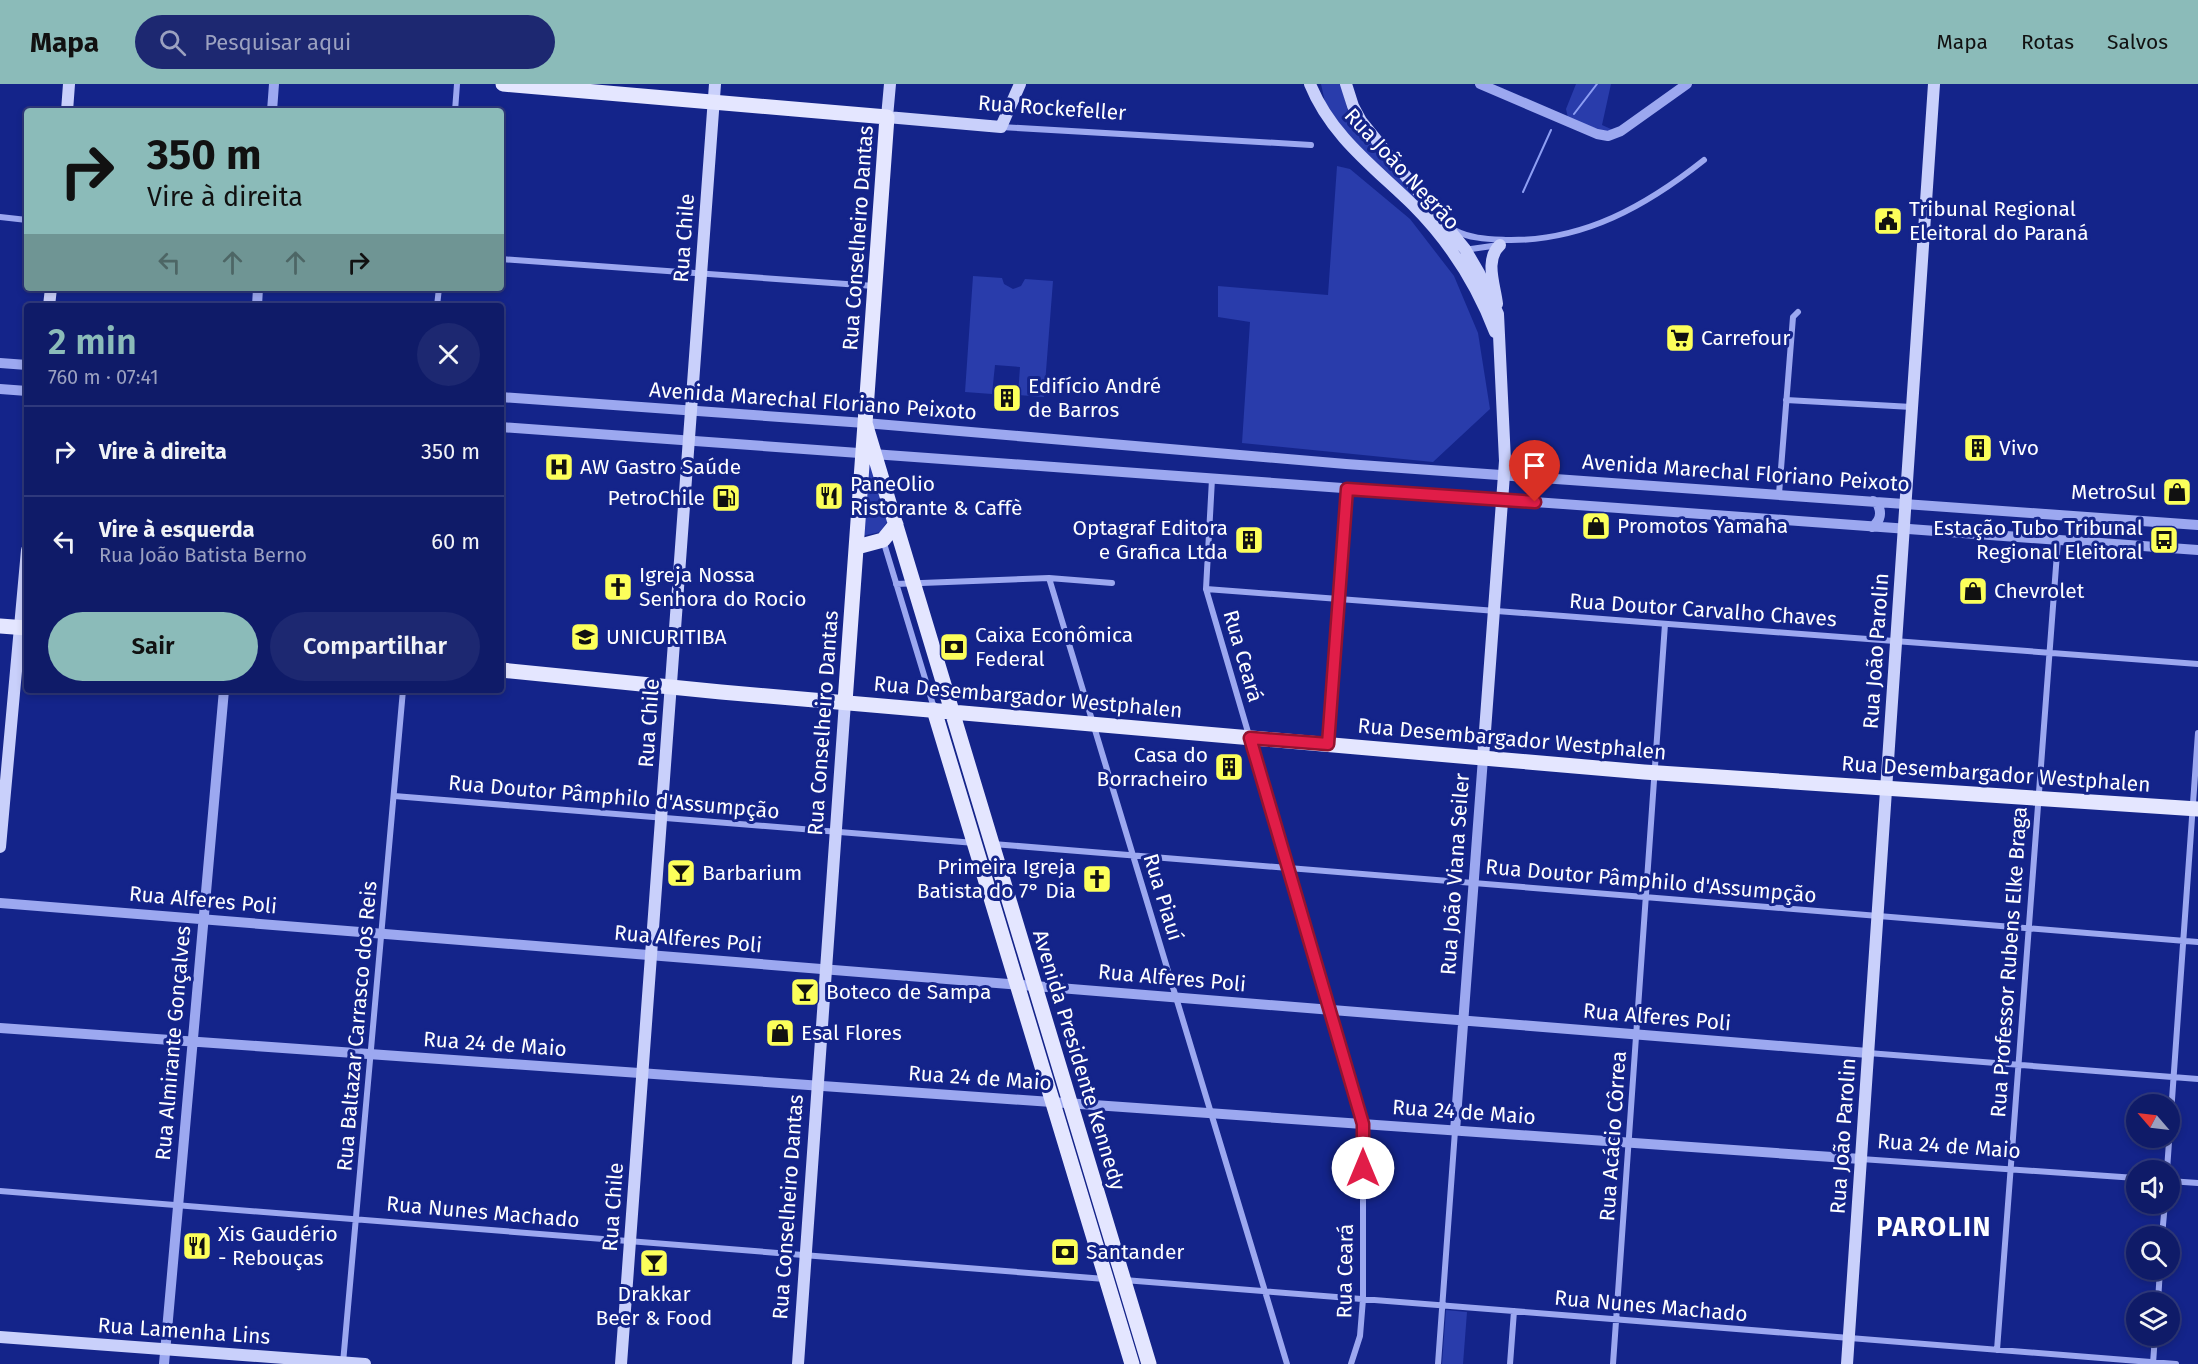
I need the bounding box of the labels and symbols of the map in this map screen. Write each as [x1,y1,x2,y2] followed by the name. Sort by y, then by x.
[977,90,1127,126] street label: Rua Rockefeller
[1339,103,1465,235] street label: Rua João Negrão
[837,124,879,351] street label: Rua Conselheiro Dantas
[668,193,700,283] street label: Rua Chile
[1909,196,2089,246] place label: Tribunal Regional Eleitoral do Paraná
[1872,205,1904,237] public building icon: Tribunal Regional Eleitoral do Paraná
[1664,322,1696,354] supermarket icon: Carrefour
[1701,325,1790,351] place label: Carrefour
[1028,373,1161,423] place label: Edifício André de Barros
[648,377,978,425] street label: Avenida Marechal Floriano Peixoto
[991,382,1023,414] building icon: Edifício André de Barros
[1962,432,1994,464] building icon: Vivo
[1999,435,2039,461] place label: Vivo
[1509,440,1560,502] pin
[1581,449,1911,497] street label: Avenida Marechal Floriano Peixoto
[543,451,575,483] hospital icon: AW Gastro Saúde
[580,454,741,480] place label: AW Gastro Saúde
[850,471,1023,521] place label: PaneOlio Ristorante & Caffè
[2161,476,2193,508] shop icon: MetroSul
[2071,479,2156,505] place label: MetroSul
[813,480,845,512] restaurant icon: PaneOlio Ristorante & Caffè
[710,482,742,514] fuel station icon: PetroChile
[607,485,705,511] place label: PetroChile
[1580,510,1612,542] shop icon: Promotos Yamaha
[1617,513,1788,539] place label: Promotos Yamaha
[1072,515,1228,565] place label: Optagraf Editora e Grafica Ltda
[1933,515,2143,565] place label: Estação Tubo Tribunal Regional Eleitoral
[1233,524,1265,556] building icon: Optagraf Editora e Grafica Ltda
[2148,524,2180,556] bus stop icon: Estação Tubo Tribunal Regional Eleitoral
[639,562,806,612] place label: Igreja Nossa Senhora do Rocio
[602,571,634,603] church icon: Igreja Nossa Senhora do Rocio
[1858,572,1894,730] street label: Rua João Parolin
[1957,575,1989,607] shop icon: Chevrolet
[1994,578,2085,604] place label: Chevrolet
[1568,588,1838,632] street label: Rua Doutor Carvalho Chaves
[1217,607,1269,705] street label: Rua Ceará
[802,609,844,836] street label: Rua Conselheiro Dantas
[569,621,601,653] school or university icon: UNICURITIBA
[975,622,1133,672] place label: Caixa Econômica Federal
[606,624,727,650] place label: UNICURITIBA
[938,631,970,663] bank icon: Caixa Econômica Federal
[873,671,1183,723] street label: Rua Desembargador Westphalen
[633,678,665,768] street label: Rua Chile
[1357,713,1667,765] street label: Rua Desembargador Westphalen
[1097,742,1208,792] place label: Casa do Borracheiro
[1841,750,2151,798] street label: Rua Desembargador Westphalen
[1213,751,1245,783] building icon: Casa do Borracheiro
[447,770,781,824] street label: Rua Doutor Pâmphilo d'Assumpção
[1435,772,1475,976] street label: Rua João Viana Seiler
[1985,806,2033,1118] street label: Rua Professor Rubens Elke Braga
[1137,850,1189,944] street label: Rua Piauí
[917,854,1076,904] place label: Primeira Igreja Batista do 7° Dia
[1484,854,1818,908] street label: Rua Doutor Pâmphilo d'Assumpção
[665,857,697,889] bar icon: Barbarium
[702,860,802,886] place label: Barbarium
[1081,863,1113,895] church icon: Primeira Igreja Batista do 7° Dia
[331,879,383,1172] street label: Rua Baltazar Carrasco dos Reis
[128,881,278,919] street label: Rua Alferes Poli
[613,920,763,958] street label: Rua Alferes Poli
[150,924,196,1162] street label: Rua Almirante Gonçalves
[1027,927,1131,1194] street label: Avenida Presidente Kennedy
[1097,959,1247,997] street label: Rua Alferes Poli
[789,976,821,1008] bar icon: Boteco de Sampa
[826,979,991,1005] place label: Boteco de Sampa
[1582,998,1732,1036] street label: Rua Alferes Poli
[764,1017,796,1049] shop icon: Esal Flores
[801,1020,902,1046] place label: Esal Flores
[422,1026,568,1062] street label: Rua 24 de Maio
[1594,1050,1632,1222] street label: Rua Acácio Côrrea
[1825,1057,1861,1215] street label: Rua João Parolin
[907,1060,1053,1096] street label: Rua 24 de Maio
[767,1093,809,1320] street label: Rua Conselheiro Dantas
[1391,1094,1537,1130] street label: Rua 24 de Maio
[2126,1094,2180,1148] north arrow
[1876,1128,2022,1164] street label: Rua 24 de Maio
[1331,1136,1395,1200] position arrow
[597,1162,629,1252] street label: Rua Chile
[385,1191,581,1233] street label: Rua Nunes Machado
[1876,1211,1992,1243] district label: PAROLIN
[218,1221,338,1271] place label: Xis Gaudério - Rebouças
[1331,1223,1359,1319] street label: Rua Ceará
[181,1230,213,1262] restaurant icon: Xis Gaudério - Rebouças
[1049,1236,1081,1268] bank icon: Santander
[1086,1239,1184,1265] place label: Santander
[638,1247,670,1279] bar icon: Drakkar Beer & Food
[596,1281,712,1331] place label: Drakkar Beer & Food
[1553,1285,1749,1327] street label: Rua Nunes Machado
[97,1312,271,1350] street label: Rua Lamenha Lins

